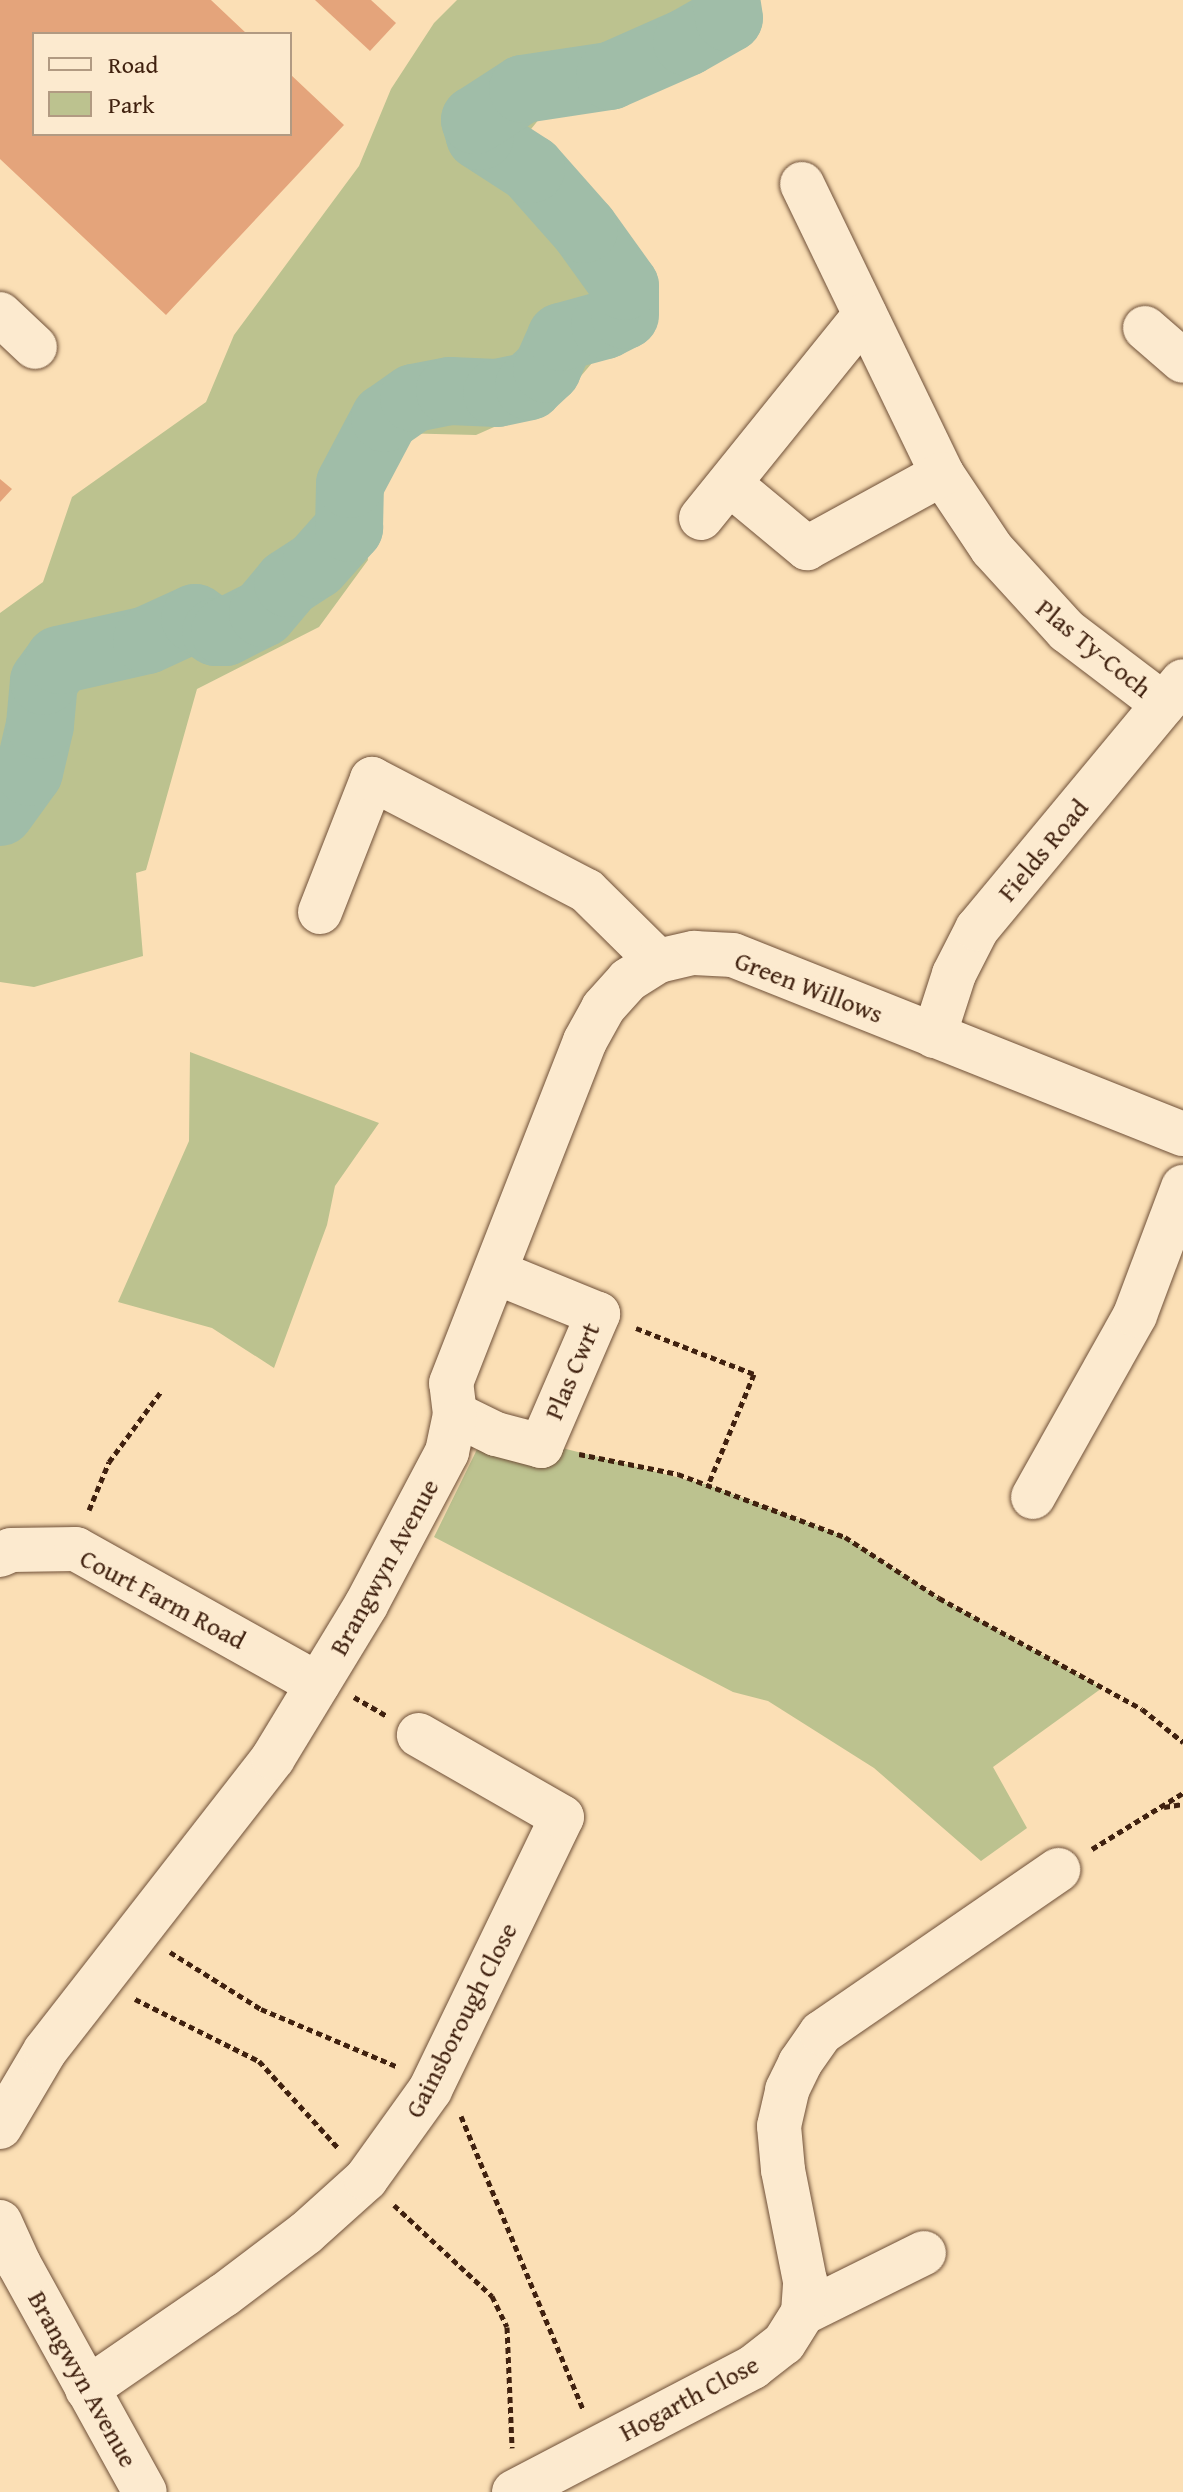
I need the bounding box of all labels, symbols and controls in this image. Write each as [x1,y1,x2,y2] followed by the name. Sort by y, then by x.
[32,32,292,136] legend
[108,47,158,82] text: Road
[108,87,154,122] text: Park
[1030,592,1158,704] street label: Plas Ty-Coch
[991,793,1095,907] street label: Fields Road
[731,944,887,1030] street label: Green Willows
[538,1318,606,1424] street label: Plas Cwrt
[323,1473,445,1661] street label: Brangwyn Avenue
[75,1542,251,1656] street label: Court Farm Road
[398,1917,524,2123] street label: Gainsborough Close
[22,2285,144,2473] street label: Brangwyn Avenue
[614,2348,764,2448] street label: Hogarth Close

